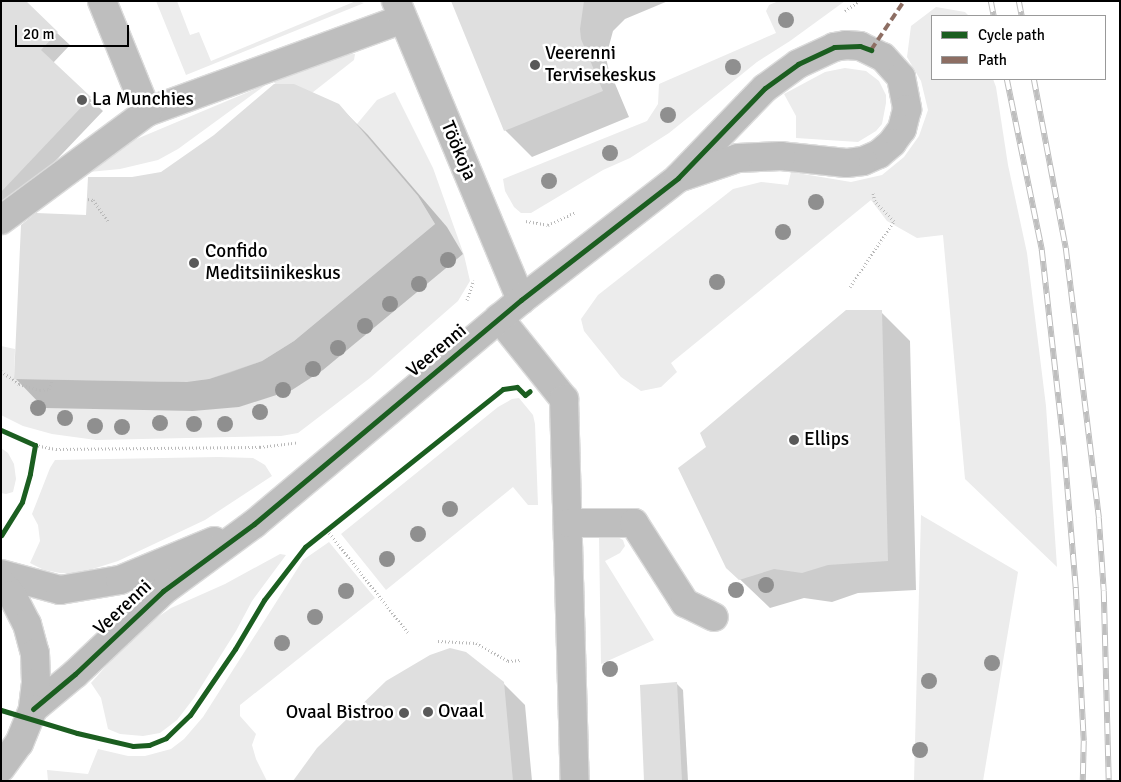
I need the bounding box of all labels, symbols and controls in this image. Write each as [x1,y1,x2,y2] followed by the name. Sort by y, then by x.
[18,15,131,47] scale bar
[931,15,1106,80] legend
[23,25,54,43] text: 20 m
[978,26,1045,44] text: Cycle path
[545,43,656,87] place label: Veerenni Tervisekeskus
[978,51,1007,69] text: Path
[529,59,541,71] marker: Veerenni Tervisekeskus
[92,89,194,111] place label: La Munchies
[76,94,88,106] marker: La Munchies
[435,118,481,184] street label: Töökoja
[205,241,341,285] place label: Confido Meditsiinikeskus
[187,256,201,270] marker: Confido Meditsiinikeskus
[402,319,472,383] street label: Veerenni
[804,429,849,451] place label: Ellips
[788,434,800,446] marker: Ellips
[89,575,157,641] street label: Veerenni
[438,701,484,723] place label: Ovaal
[286,702,394,724] place label: Ovaal Bistroo
[422,706,434,718] marker: Ovaal
[398,707,410,719] marker: Ovaal Bistroo

